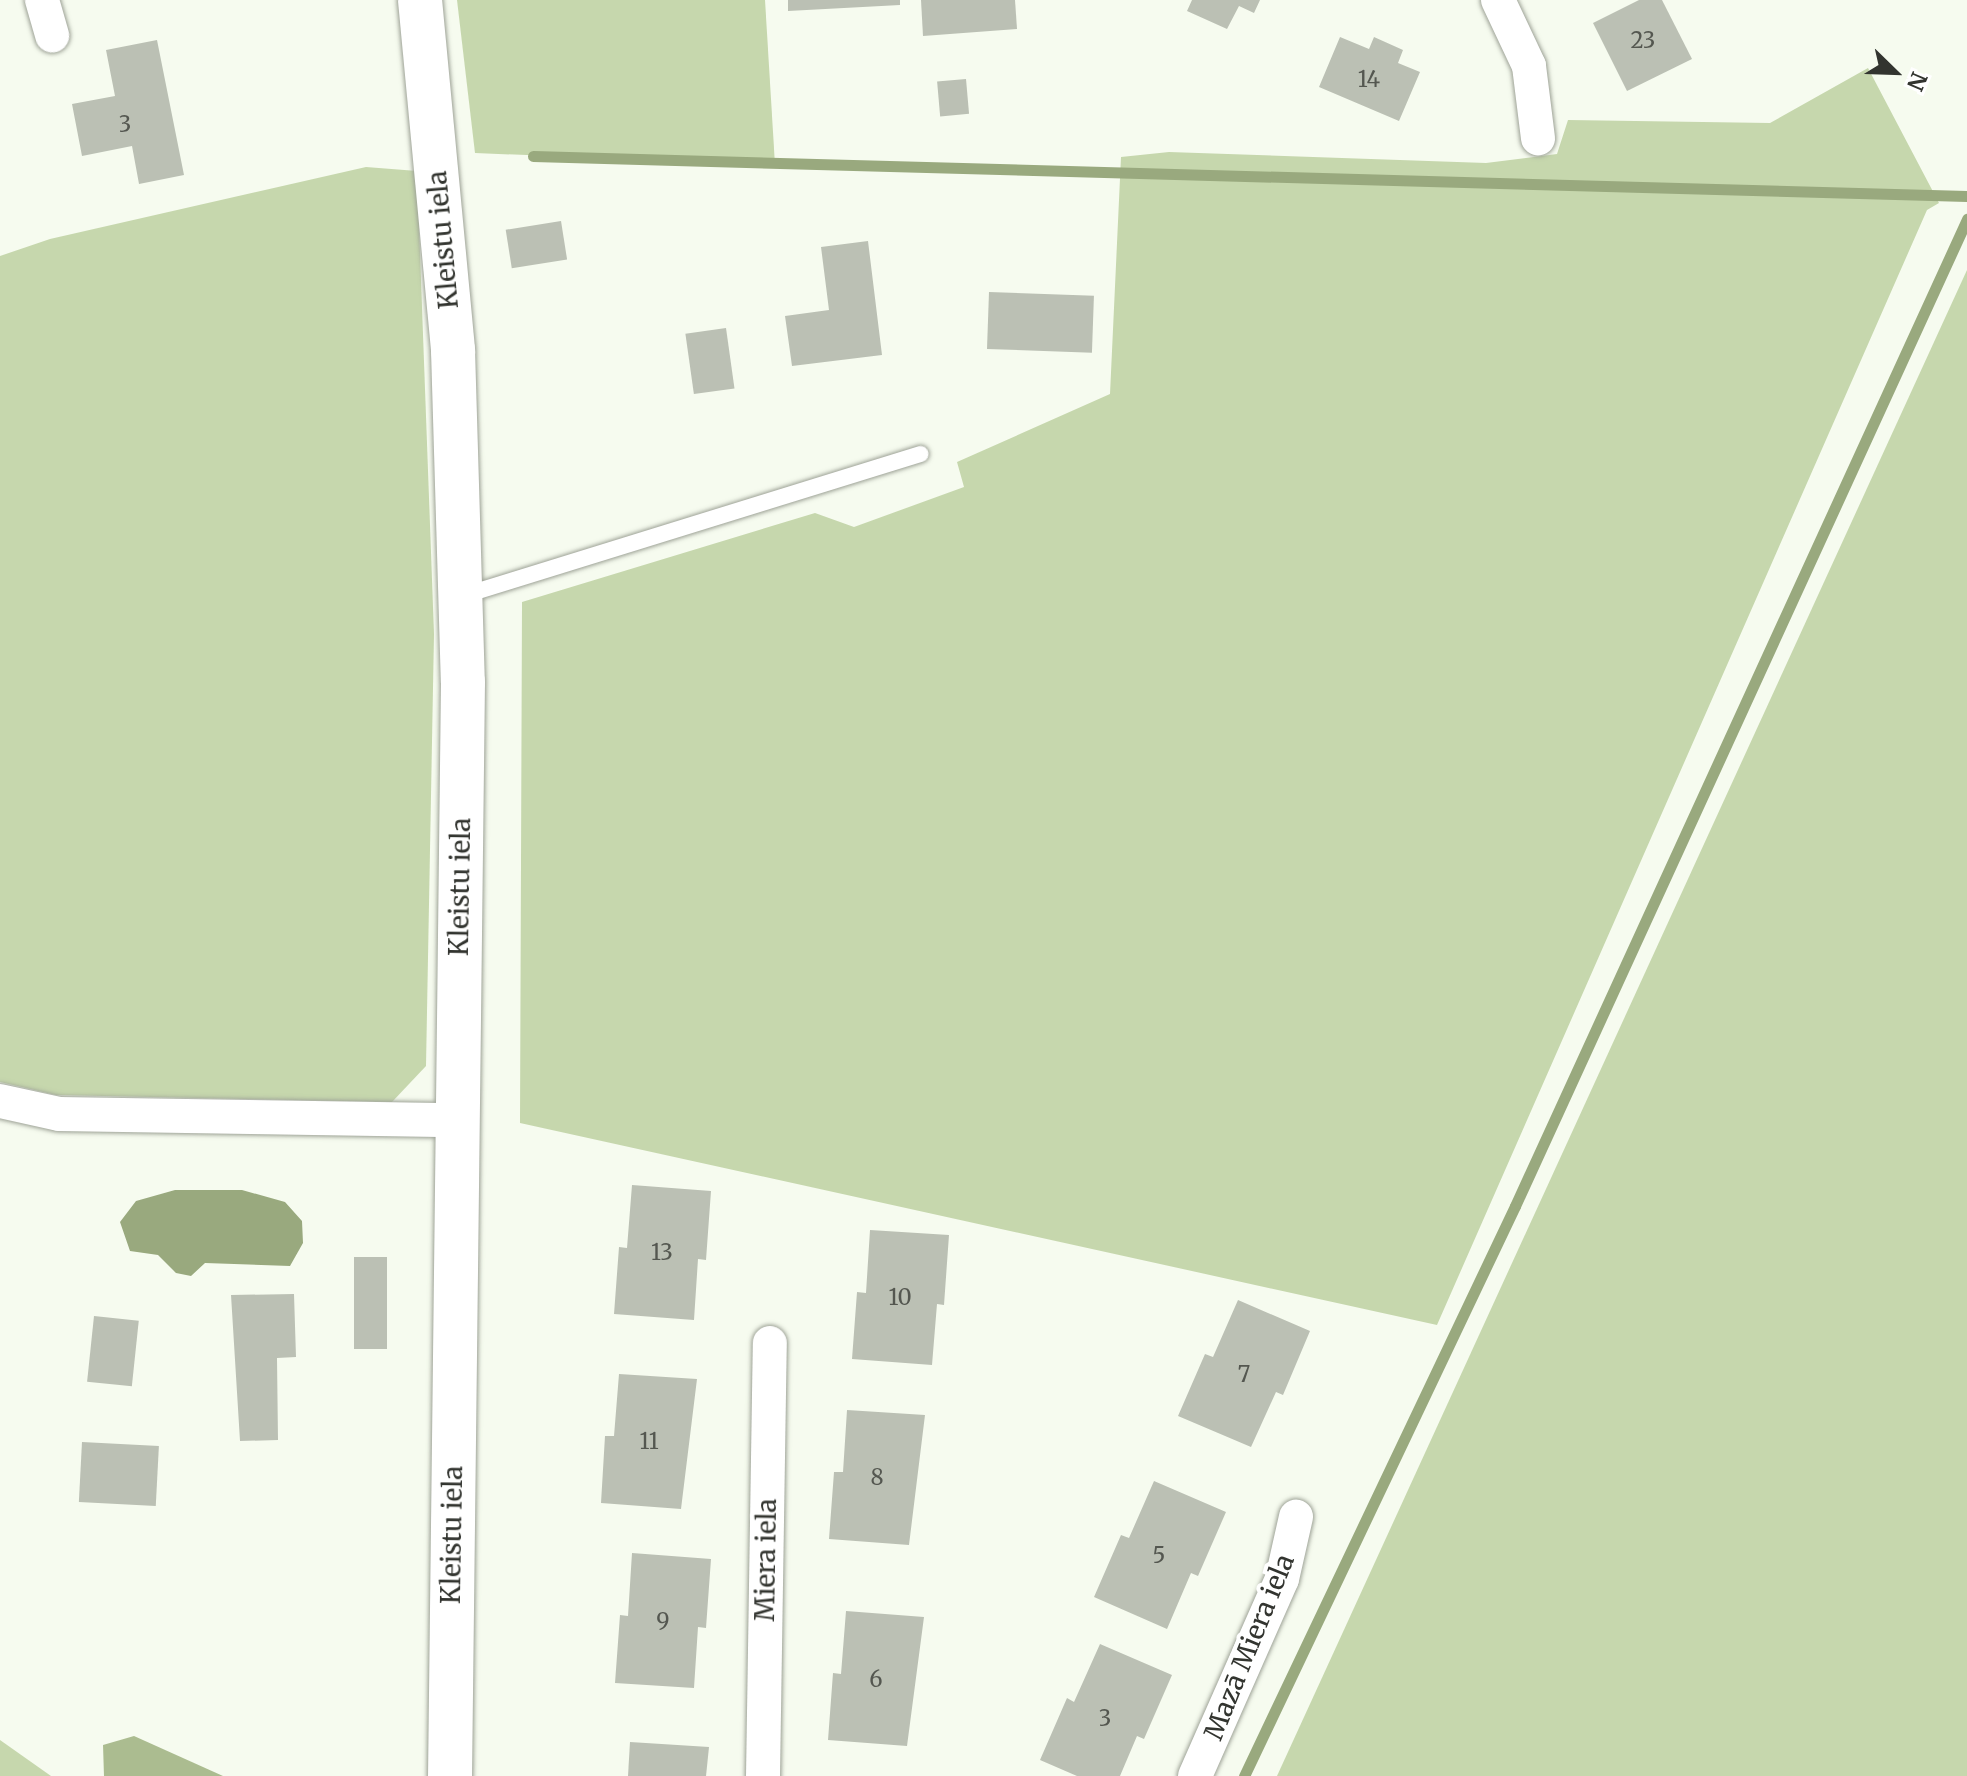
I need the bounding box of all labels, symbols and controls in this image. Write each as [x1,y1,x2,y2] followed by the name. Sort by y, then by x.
[1631,28,1655,54] house number: 23
[1855,32,1935,112] north arrow
[1358,67,1380,93] house number: 14
[1901,68,1933,95] text: N
[119,112,131,138] house number: 3
[421,170,465,310] street label: Kleistu iela
[443,818,477,956] street label: Kleistu iela
[651,1240,673,1266] house number: 13
[888,1285,912,1311] house number: 10
[1238,1362,1250,1388] house number: 7
[639,1429,659,1455] house number: 11
[870,1465,884,1491] house number: 8
[435,1466,469,1604] street label: Kleistu iela
[749,1498,783,1622] street label: Miera iela
[1153,1543,1165,1569] house number: 5
[1198,1550,1300,1744] street label: Mazā Miera iela
[656,1609,670,1635] house number: 9
[869,1667,883,1693] house number: 6
[1099,1706,1111,1732] house number: 3

